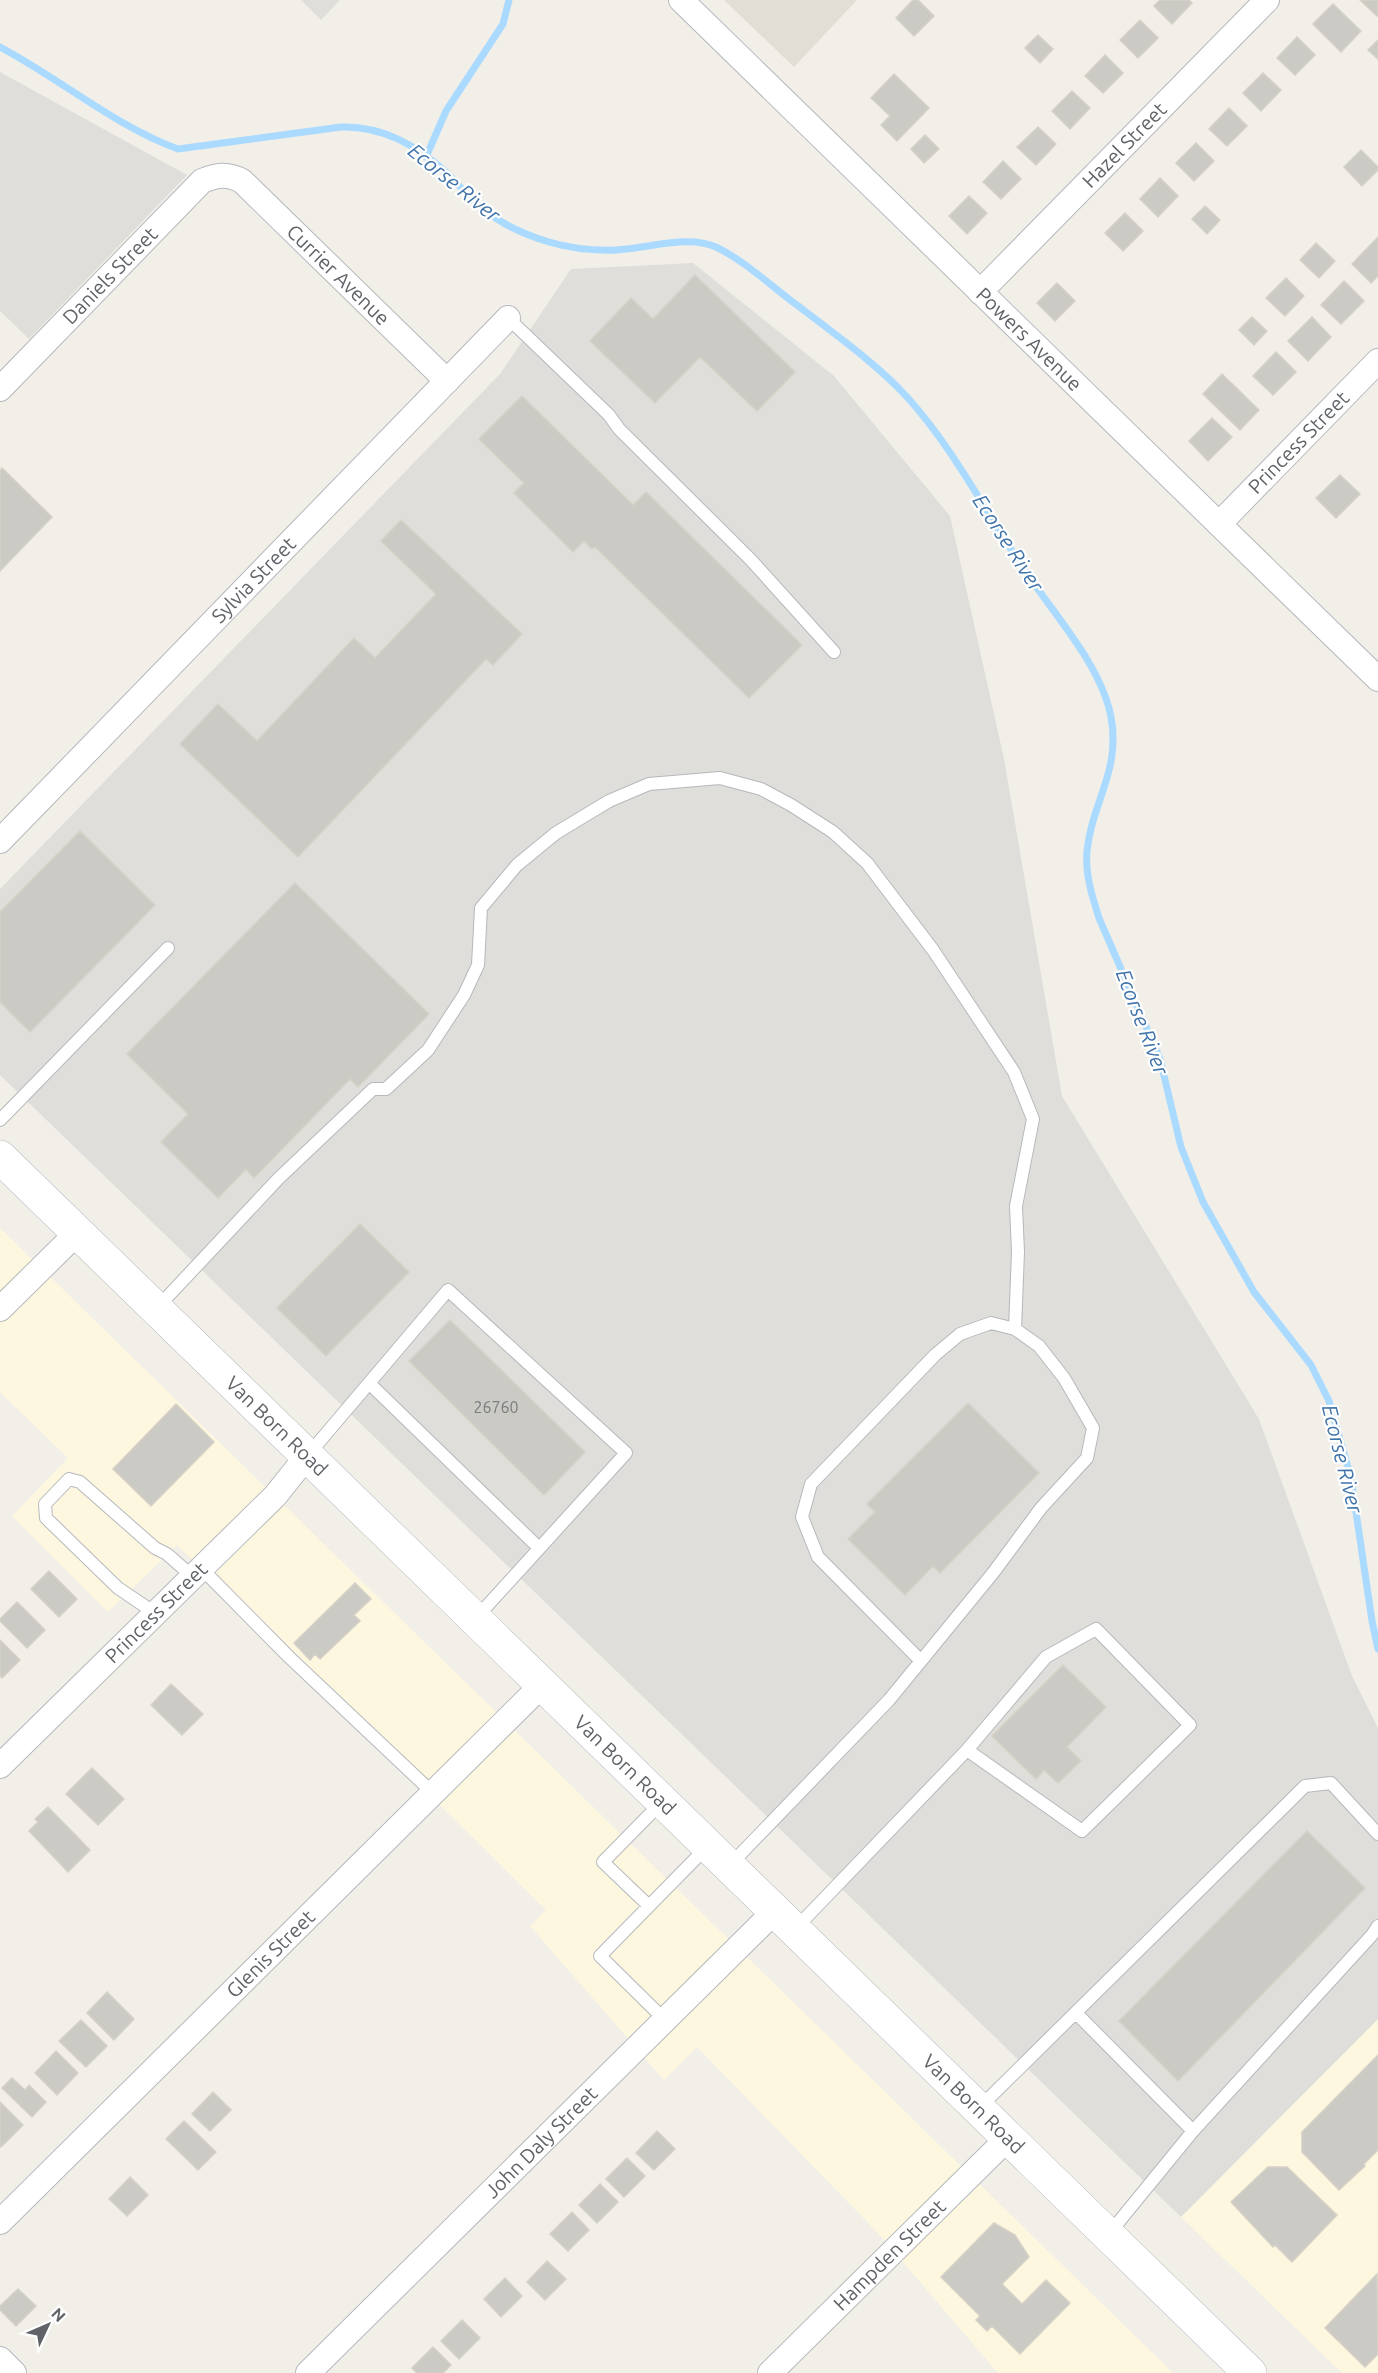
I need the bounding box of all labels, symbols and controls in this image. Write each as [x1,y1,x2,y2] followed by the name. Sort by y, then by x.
[1077,97,1171,192] street label: Hazel Street
[404,138,506,227] water label: Ecorse River
[282,219,395,330] street label: Currier Avenue
[58,222,162,329] street label: Daniels Street
[972,282,1087,395] street label: Powers Avenue
[1243,386,1353,498] street label: Princess Street
[969,489,1050,596] water label: Ecorse River
[207,532,300,627] street label: Sylvia Street
[1112,965,1174,1079] water label: Ecorse River
[221,1371,333,1480] street label: Van Born Road
[473,1398,519,1416] house number: 26760
[1318,1402,1368,1517] water label: Ecorse River
[100,1557,212,1667] street label: Princess Street
[570,1710,681,1819] street label: Van Born Road
[221,1905,319,2002] street label: Glenis Street
[918,2049,1029,2158] street label: Van Born Road
[480,2081,602,2202] street label: John Daly Street
[829,2194,950,2315] street label: Hampden Street
[18,2295,78,2355] north arrow
[48,2304,69,2325] text: N

